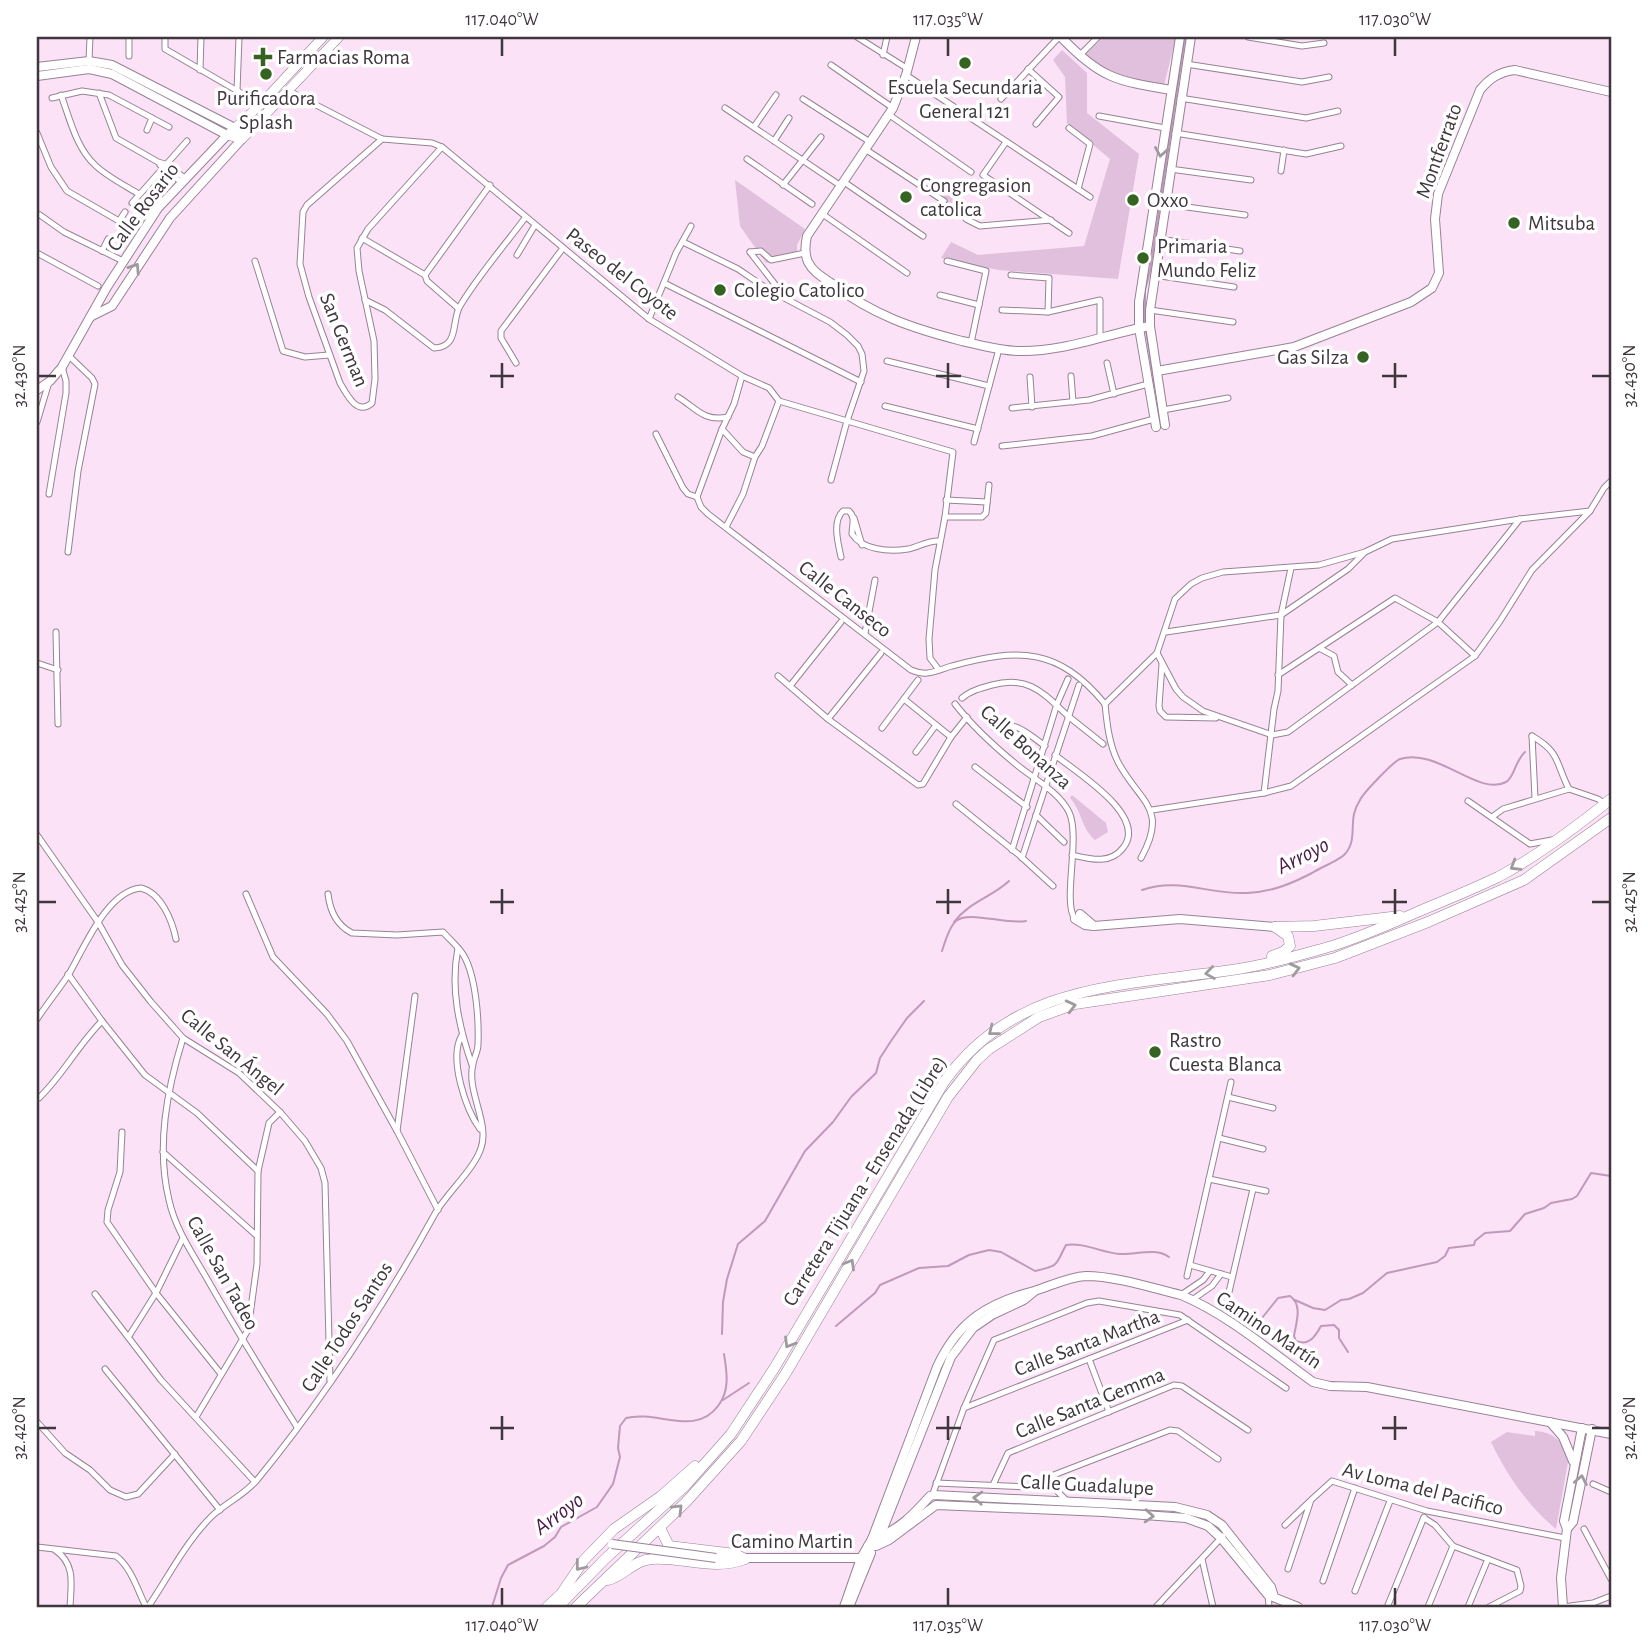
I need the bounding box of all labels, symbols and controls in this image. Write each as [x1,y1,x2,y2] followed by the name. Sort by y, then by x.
[465,11,539,29] text: 117.040°W
[913,11,983,29] text: 117.035°W
[1359,11,1431,29] text: 117.030°W
[277,47,410,68] place label: Farmacias Roma
[255,49,271,65] marker: Farmacias Roma
[957,55,973,71] marker: Escuela Secundaria General 121
[258,66,274,82] marker: Purificadora Splash
[887,77,1043,122] place label: Escuela Secundaria General 121
[216,88,316,133] place label: Purificadora Splash
[1412,101,1466,201] street label: Montferrato
[1154,147,1169,158] one-way arrow
[103,159,183,255] street label: Calle Rosario
[920,175,1031,220] place label: Congregasion catolica
[898,189,914,205] marker: Congregasion catolica
[1147,190,1189,211] place label: Oxxo
[1125,192,1141,208] marker: Oxxo
[1528,213,1596,234] place label: Mitsuba
[1506,215,1522,231] marker: Mitsuba
[562,224,682,324] street label: Paseo del Coyote
[1157,236,1256,281] place label: Primaria Mundo Feliz
[1135,250,1151,266] marker: Primaria Mundo Feliz
[127,263,140,276] one-way arrow
[734,280,865,301] place label: Colegio Catolico
[712,282,728,298] marker: Colegio Catolico
[316,290,372,390] street label: San German
[11,345,29,407] text: 32.430°N
[1621,345,1639,407] text: 32.430°N
[1277,347,1349,368] place label: Gas Silza
[1355,349,1371,365] marker: Gas Silza
[795,556,895,642] street label: Calle Canseco
[976,701,1076,793] street label: Calle Bonanza
[1272,833,1333,879] water label: Arroyo
[1510,858,1523,871] one-way arrow
[11,871,29,933] text: 32.425°N
[1621,871,1639,933] text: 32.425°N
[1289,963,1301,977] one-way arrow
[1204,965,1216,980] one-way arrow
[1065,1000,1077,1014] one-way arrow
[177,1003,289,1100] street label: Calle San Ángel
[988,1023,1001,1036] one-way arrow
[1169,1030,1282,1075] place label: Rastro Cuesta Blanca
[1147,1044,1163,1060] marker: Rastro Cuesta Blanca
[779,1052,951,1310] street label: Carretera Tijuana - Ensenada (Libre)
[183,1212,263,1334] street label: Calle San Tadeo
[297,1258,397,1396] street label: Calle Todos Santos
[842,1258,855,1271] one-way arrow
[1212,1287,1326,1373] street label: Camino Martín
[1011,1306,1163,1380] street label: Calle Santa Martha
[784,1336,797,1349] one-way arrow
[1012,1363,1168,1442] street label: Calle Santa Gemma
[11,1396,29,1460] text: 32.420°N
[1621,1396,1639,1460] text: 32.420°N
[1340,1459,1506,1519] street label: Av Loma del Pacifico
[1020,1471,1154,1499] street label: Calle Guadalupe
[1573,1474,1588,1486] one-way arrow
[529,1488,588,1540] water label: Arroyo
[972,1490,983,1505] one-way arrow
[670,1505,683,1518] one-way arrow
[1144,1508,1155,1523] one-way arrow
[731,1531,853,1552] street label: Camino Martin
[575,1558,588,1571] one-way arrow
[465,1617,539,1635] text: 117.040°W
[913,1617,983,1635] text: 117.035°W
[1359,1617,1431,1635] text: 117.030°W

